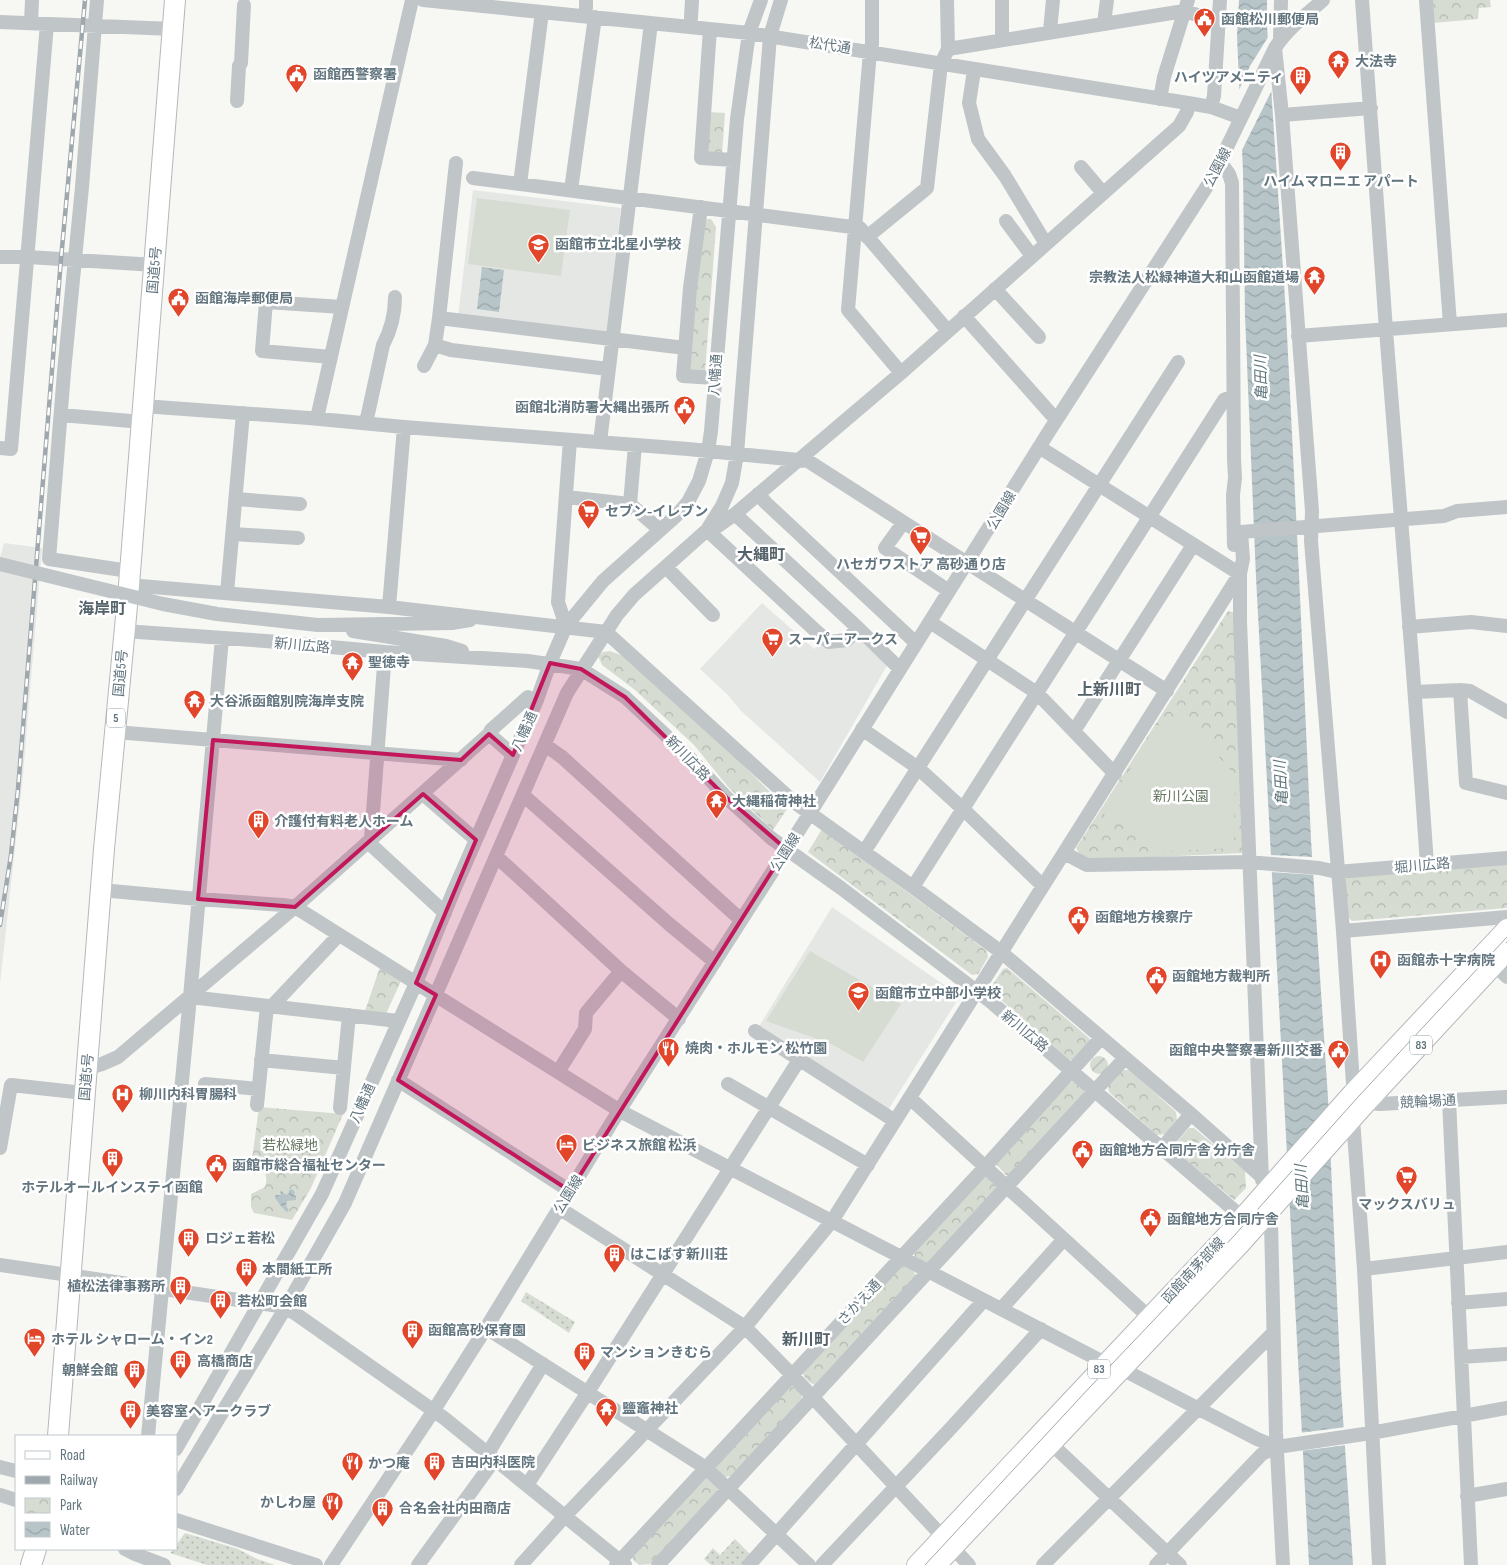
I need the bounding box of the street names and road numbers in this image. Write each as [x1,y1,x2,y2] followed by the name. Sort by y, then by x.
[808,34,852,57] street label: 松代通
[1200,145,1235,190] street label: 公園線
[144,246,165,295] street label: 国道5号
[706,353,725,397] street label: 八幡通
[983,488,1020,533] street label: 公園線
[273,635,331,656] street label: 新川広路
[110,649,131,698] street label: 国道5号
[107,708,125,728] road number: 5
[508,709,541,754] street label: 八幡通
[662,732,713,784] street label: 新川広路
[767,830,804,875] street label: 公園線
[1393,855,1451,876] street label: 堀川広路
[998,1007,1052,1056] street label: 新川広路
[1410,1036,1432,1054] road number: 83
[76,1053,97,1102] street label: 国道5号
[346,1081,379,1126] street label: 八幡通
[1400,1092,1456,1111] street label: 競輪場通
[550,1172,587,1217] street label: 公園線
[1159,1234,1228,1307] street label: 函館南茅部線
[834,1276,885,1329] street label: さかえ通
[1088,1360,1110,1378] road number: 83

